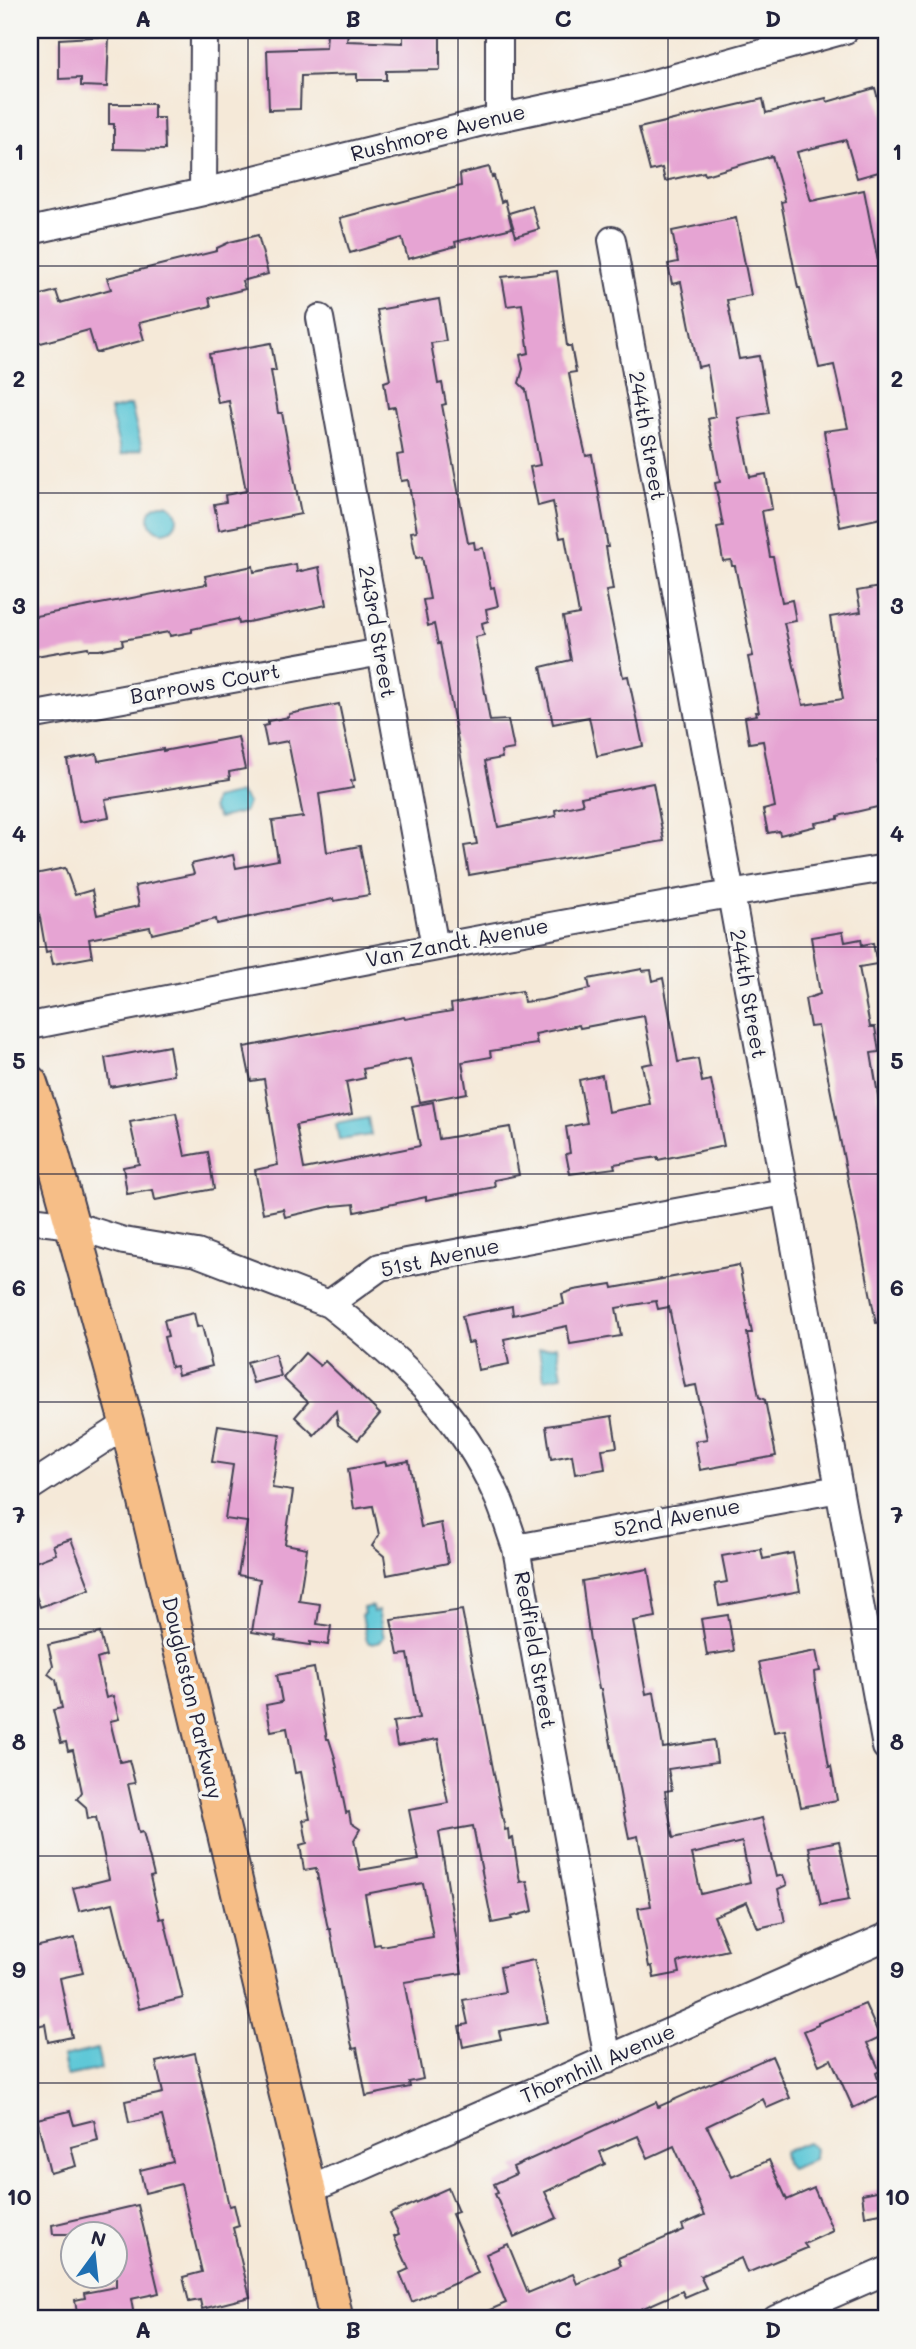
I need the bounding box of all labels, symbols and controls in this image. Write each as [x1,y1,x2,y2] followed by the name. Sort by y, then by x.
[135,3,151,33] text: A
[345,3,361,33] text: B
[554,3,572,33] text: C
[765,3,781,33] text: D
[347,97,528,166] street label: Rushmore Avenue
[14,136,24,166] text: 1
[892,136,902,166] text: 1
[13,363,25,393] text: 2
[891,363,903,393] text: 2
[624,369,673,503] street label: 244th Street
[354,564,403,700] street label: 243rd Street
[12,590,26,620] text: 3
[890,590,904,620] text: 3
[128,656,282,709] street label: Barrows Court
[12,818,26,848] text: 4
[890,818,904,848] text: 4
[363,911,550,972] street label: Van Zandt Avenue
[725,927,774,1061] street label: 244th Street
[12,1045,26,1075] text: 5
[890,1045,904,1075] text: 5
[378,1231,501,1282] street label: 51st Avenue
[12,1272,26,1302] text: 6
[890,1272,904,1302] text: 6
[611,1491,742,1542] street label: 52nd Avenue
[13,1499,26,1529] text: 7
[891,1499,904,1529] text: 7
[509,1569,564,1731] street label: Redfield Street
[157,1594,230,1802] street label: Douglaston Parkway
[12,1726,26,1756] text: 8
[890,1726,904,1756] text: 8
[12,1954,26,1984] text: 9
[890,1954,904,1984] text: 9
[516,2016,679,2109] street label: Thornhill Avenue
[7,2181,32,2211] text: 10
[885,2181,910,2211] text: 10
[60,2220,130,2290] north arrow
[88,2224,109,2252] text: N
[135,2314,151,2344] text: A
[345,2314,361,2344] text: B
[554,2314,572,2344] text: C
[765,2314,781,2344] text: D

